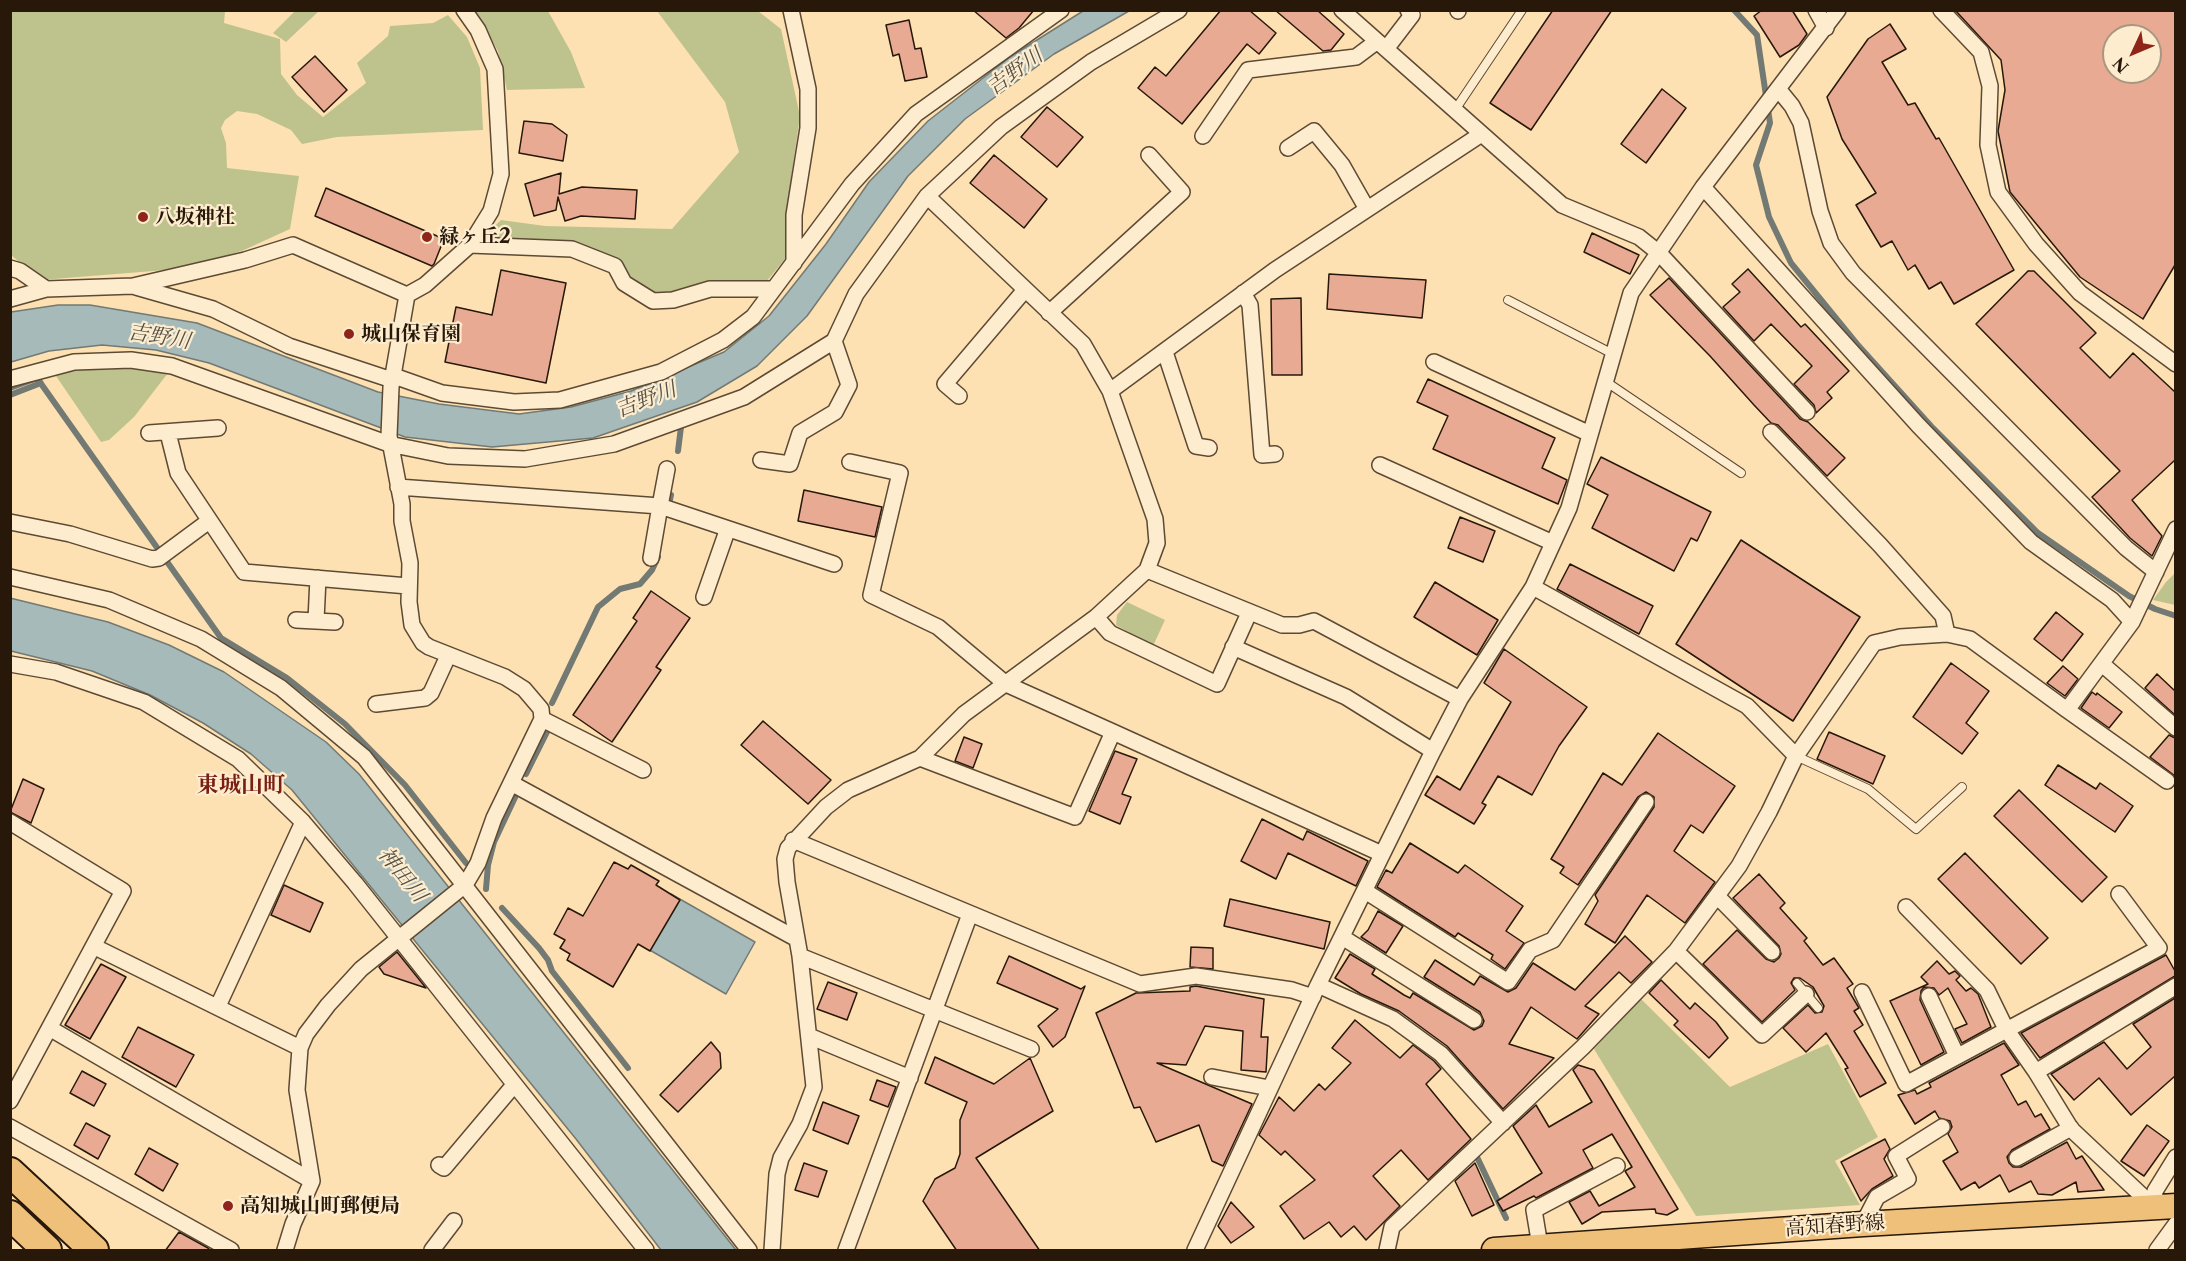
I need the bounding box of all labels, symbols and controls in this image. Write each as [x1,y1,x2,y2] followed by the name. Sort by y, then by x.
[2102,24,2162,84] north arrow
[982,43,1048,101] water label: 吉野川
[2108,53,2133,77] text: N
[155,205,235,229] place label: 八坂神社
[136,210,150,224] marker: 八坂神社
[439,225,511,249] place label: 緑ヶ丘2
[420,230,434,244] marker: 緑ヶ丘2
[126,320,192,354] water label: 吉野川
[361,322,461,346] place label: 城山保育園
[342,327,356,341] marker: 城山保育園
[612,377,680,423] water label: 吉野川
[197,773,285,799] district label: 東城山町
[372,843,432,907] water label: 神田川
[240,1194,400,1218] place label: 高知城山町郵便局
[221,1199,235,1213] marker: 高知城山町郵便局
[1784,1211,1886,1241] street label: 高知春野線

